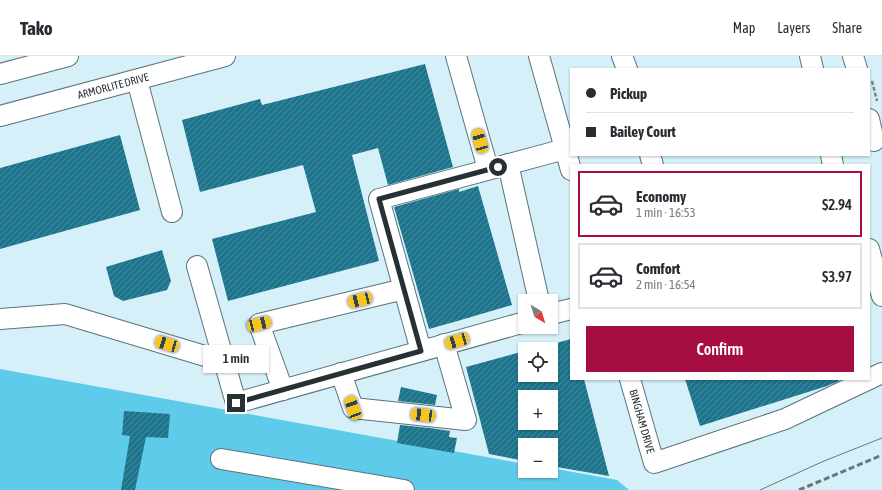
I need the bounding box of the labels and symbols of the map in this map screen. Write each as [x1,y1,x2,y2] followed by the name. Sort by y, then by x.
[76,71,150,101] street label: ARMORLITE DRIVE
[471,128,489,154] car
[489,158,507,176] route start
[347,291,373,309] car
[518,294,558,334] north arrow
[246,315,272,333] car
[444,332,470,350] car
[154,335,180,353] car
[203,345,269,373] callout: 1 min
[627,388,657,455] street label: BINGHAM DRIVE
[227,394,245,412] route end
[343,395,363,421] car
[410,408,436,422] car

